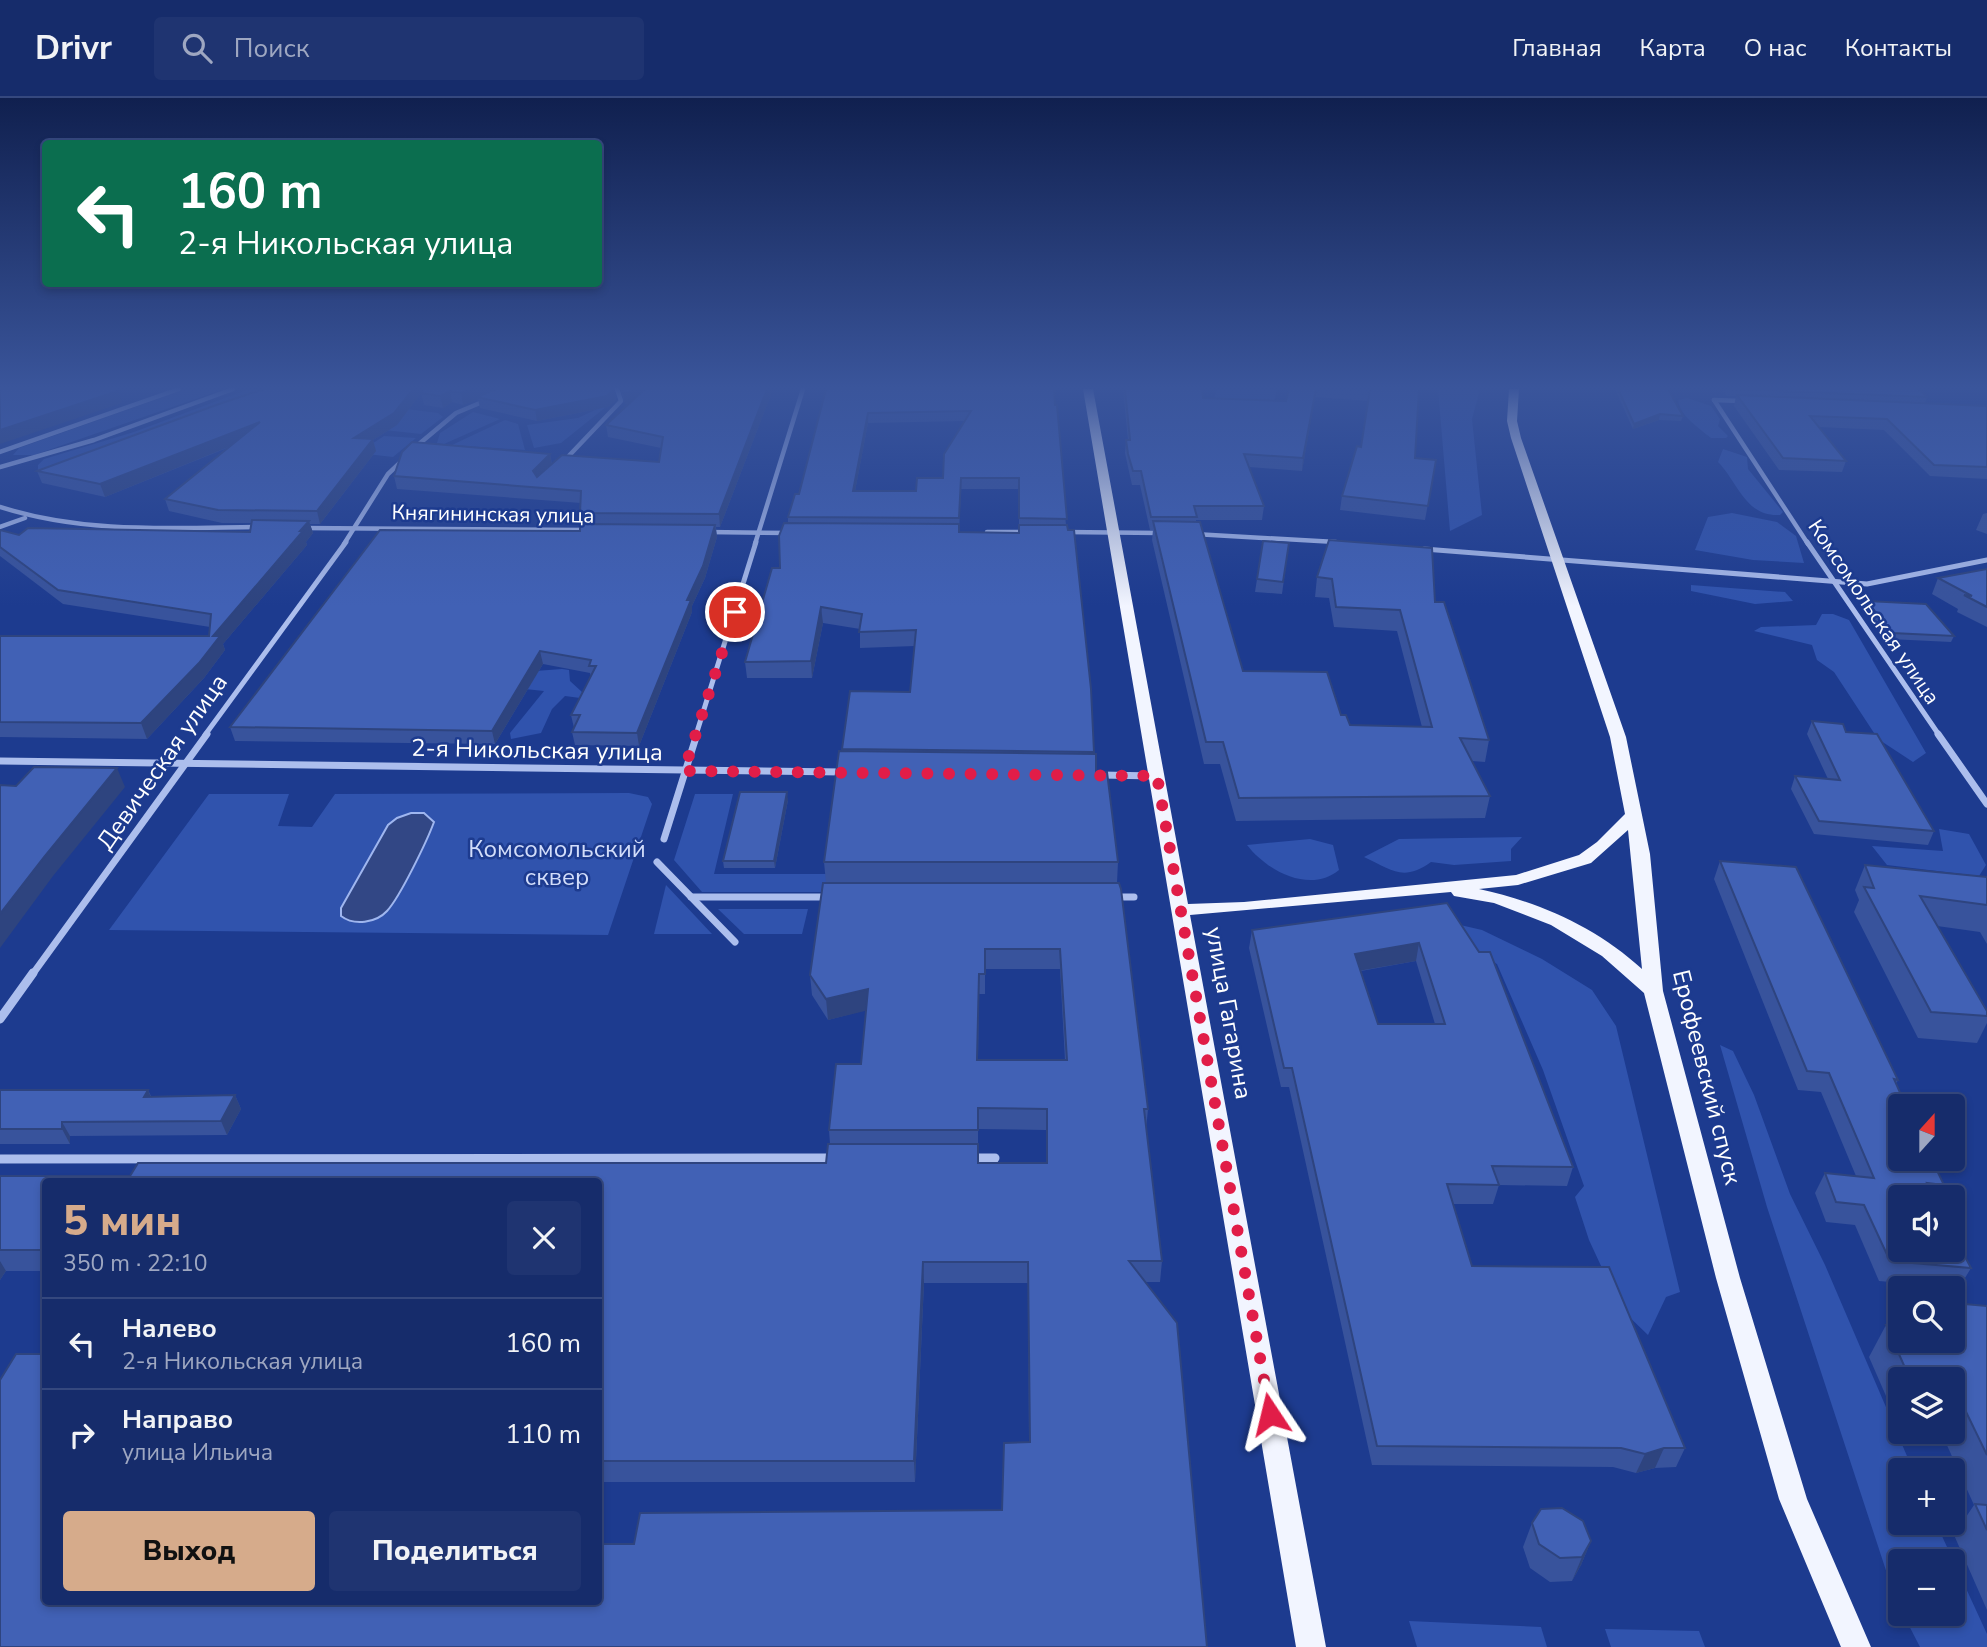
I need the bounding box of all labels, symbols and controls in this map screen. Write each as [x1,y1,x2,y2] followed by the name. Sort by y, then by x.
[154,17,644,80] search box
[35,26,112,71] text: Drivr
[178,29,216,67] icon: search
[234,31,309,66] text: Поиск
[1512,32,1602,64] text: Главная
[1640,32,1706,64] text: Карта
[1744,32,1807,64] text: О нас
[1845,32,1952,64] text: Контакты
[178,158,322,225] text: 160 m
[63,168,154,259] icon: left
[178,222,513,265] text: 2-я Никольская улица
[391,498,595,530] street label: Княгининская улица
[1802,514,1946,710] street label: Комсомольская улица
[705,582,765,642] pin
[716,593,754,631] icon: arrive
[89,668,235,856] street label: Девическая улица
[411,732,663,768] street label: 2-я Никольская улица
[468,833,646,893] park label: Комсомольский сквер
[1198,924,1260,1102] street label: улица Гагарина
[1665,966,1749,1188] street label: Ерофеевский спуск
[1888,1094,1965,1171] north arrow
[1888,1094,1965,1626] map controls
[1888,1185,1965,1262] button: sound
[63,1193,181,1250] text: 5 мин
[507,1201,581,1275] button: close
[63,1248,208,1279] text: 350 m · 22:10
[1888,1276,1965,1353] button: search
[122,1311,217,1346] text: Налево
[63,1325,101,1363] icon: left
[505,1326,581,1361] text: 160 m
[122,1346,363,1377] text: 2-я Никольская улица
[1888,1367,1965,1444] button: layers
[1233,1377,1307,1451] position arrow
[122,1402,233,1437] text: Направо
[63,1416,101,1454] icon: right
[505,1417,581,1452] text: 110 m
[122,1437,273,1468] text: улица Ильича
[1888,1458,1965,1535] button: +
[63,1511,315,1591] button: Выход
[329,1511,581,1591] button: Поделиться
[1888,1549,1965,1626] button: −

